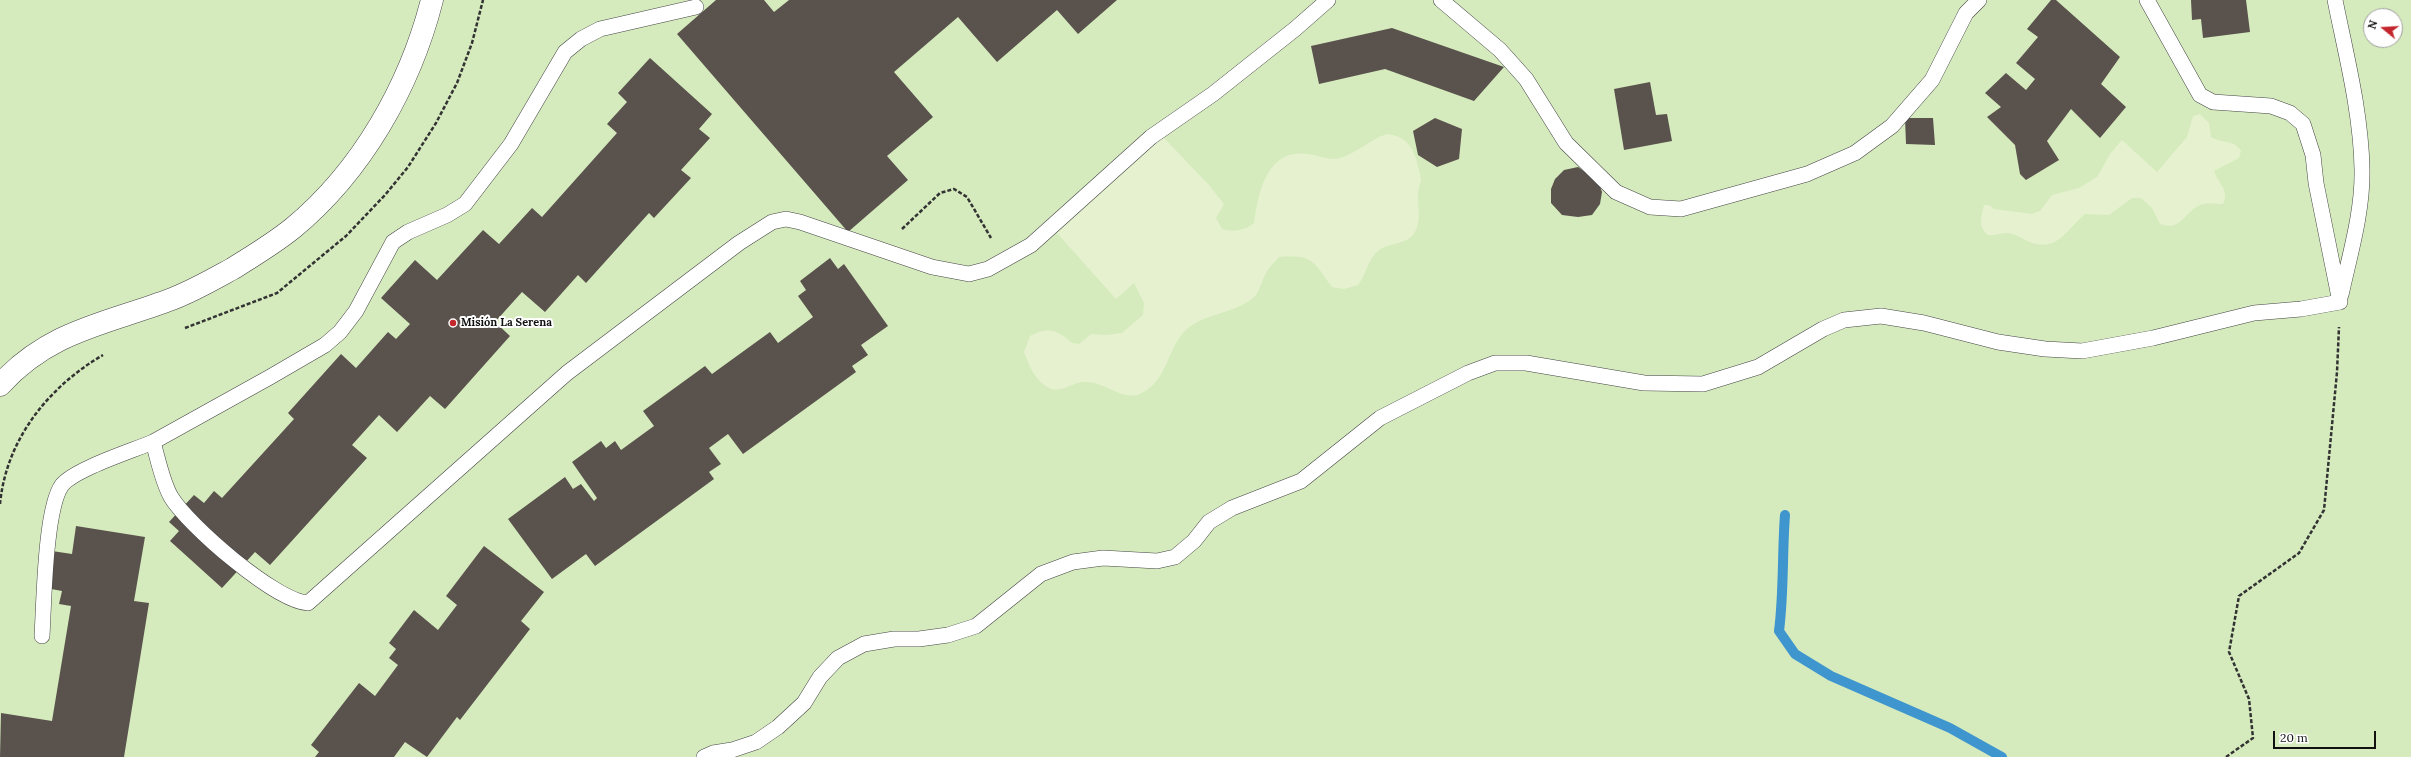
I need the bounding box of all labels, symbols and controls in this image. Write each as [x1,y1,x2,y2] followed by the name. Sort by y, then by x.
[2363,8,2403,48] north arrow
[2365,18,2381,31] text: N
[461,316,552,330] place label: Misión La Serena
[448,318,458,328] marker: Misión La Serena
[2275,723,2378,749] scale bar
[2280,730,2308,745] text: 20 m

